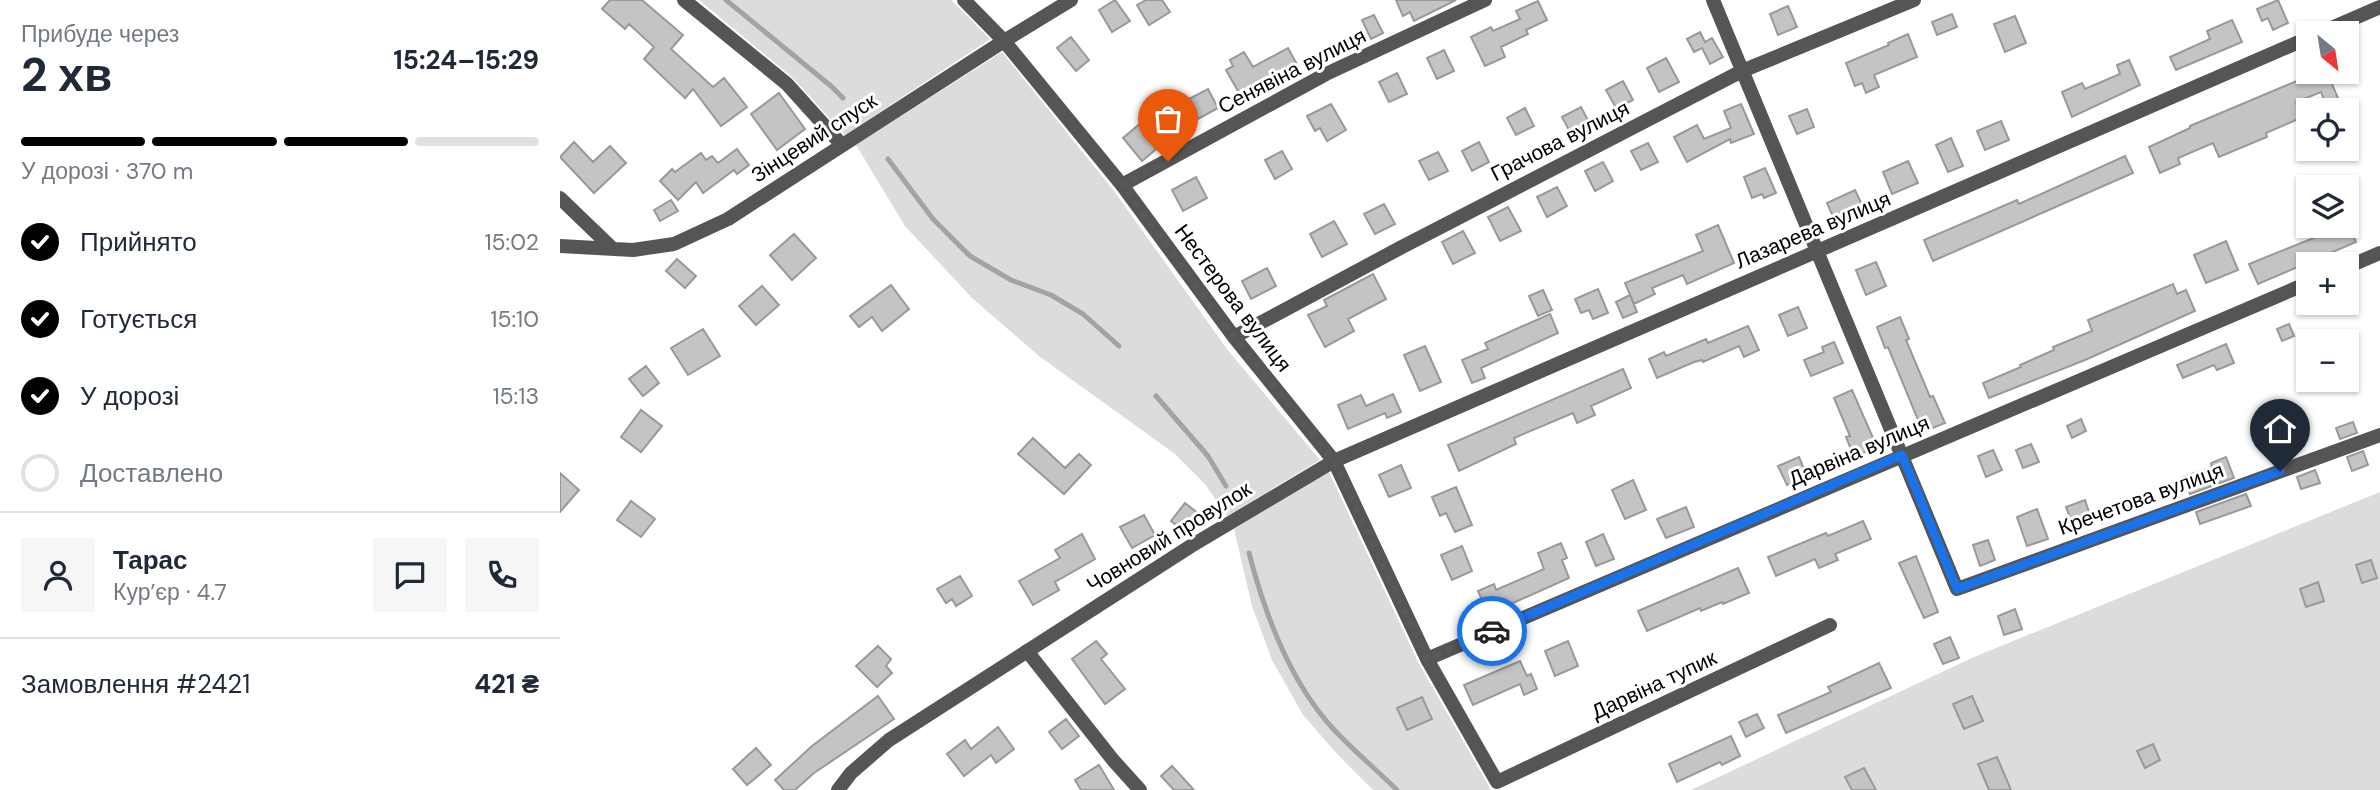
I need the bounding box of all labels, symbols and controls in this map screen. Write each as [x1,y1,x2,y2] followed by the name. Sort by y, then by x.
[21,19,179,49] text: Прибуде через
[2296,21,2359,84] north arrow
[2296,21,2359,392] map controls
[1213,22,1371,120] street label: Сенявіна вулиця
[393,43,539,77] text: 15:24–15:29
[21,45,112,105] text: 2 хв
[746,86,883,189] street label: Зінцевий спуск
[1138,89,1198,161] pin
[1486,94,1634,188] street label: Грачова вулиця
[2296,98,2359,161] button: locate
[1149,100,1187,138] icon: bag
[21,156,193,186] text: У дорозі · 370 m
[2296,175,2359,238] button: layers
[1731,185,1895,275] street label: Лазарева вулиця
[1168,218,1298,378] street label: Нестерова вулиця
[21,223,59,261] icon: check
[80,225,197,259] text: Прийнято
[484,227,539,257] text: 15:02
[2296,252,2359,315] button: +
[21,300,59,338] icon: check
[80,302,197,336] text: Готується
[490,304,539,334] text: 15:10
[2296,329,2359,392] button: −
[21,377,59,415] icon: check
[80,379,179,413] text: У дорозі
[492,381,539,411] text: 15:13
[2250,399,2310,471] pin
[1784,409,1934,493] street label: Дарвіна вулиця
[2261,410,2299,448] icon: home
[80,456,223,490] text: Доставлено
[2054,456,2228,542] street label: Кречетова вулиця
[1081,475,1257,599] street label: Човновий провулок
[21,538,95,612] button: person
[373,538,447,612] button: chat
[465,538,539,612] button: phone
[113,543,188,577] text: Тарас
[113,577,227,607] text: Кур’єр · 4.7
[1457,596,1527,666] courier
[1473,612,1511,650] icon: car
[1587,643,1722,726] street label: Дарвіна тупик
[21,667,250,701] text: Замовлення #2421
[474,667,539,701] text: 421 ₴

